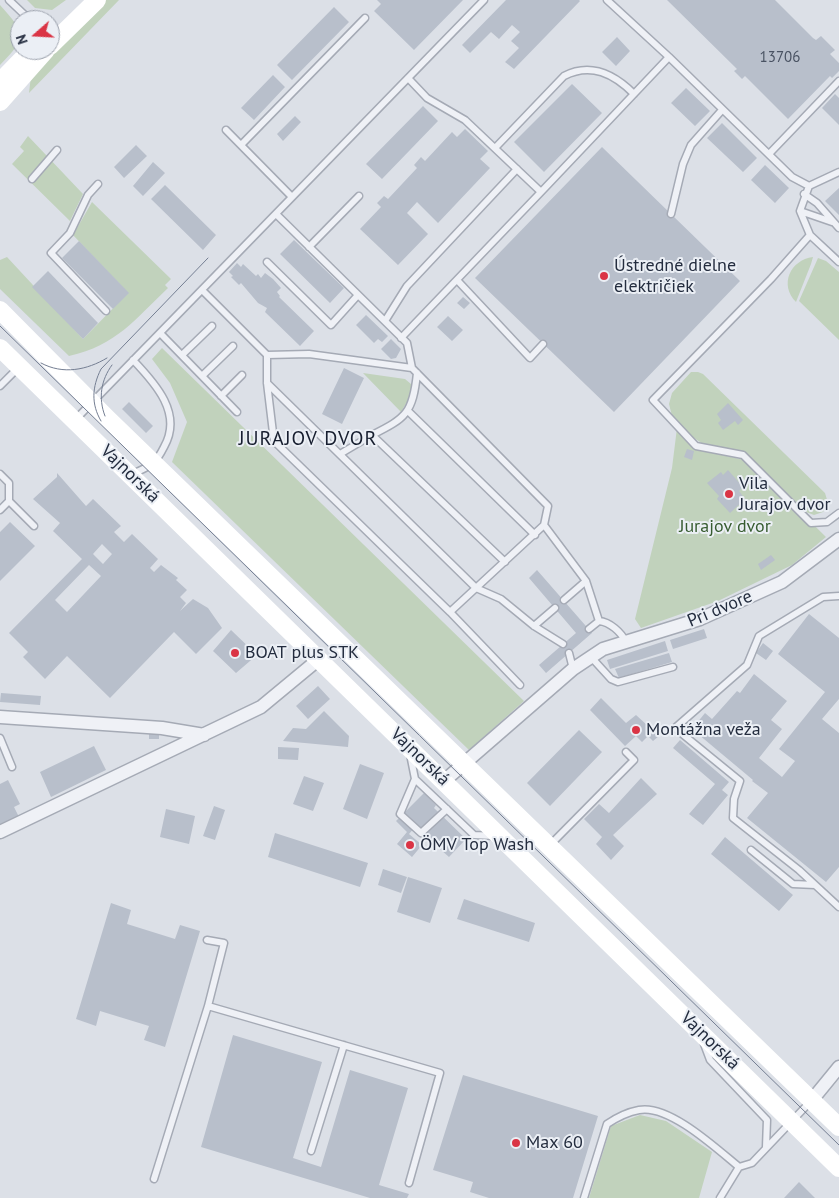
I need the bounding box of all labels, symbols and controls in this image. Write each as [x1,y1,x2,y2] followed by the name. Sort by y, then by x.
[10,10,60,60] north arrow
[12,32,32,47] text: N
[760,49,800,67] house number: 13706
[614,255,736,298] place label: Ústredné dielne električiek
[598,270,610,282] marker: Ústredné dielne električiek
[237,427,379,451] district label: JURAJOV DVOR
[96,441,164,507] street label: Vajnorská
[739,473,831,516] place label: Vila Jurajov dvor
[723,488,735,500] marker: Vila Jurajov dvor
[679,516,771,538] park label: Jurajov dvor
[684,586,756,632] street label: Pri dvore
[245,642,359,664] place label: BOAT plus STK
[229,647,241,659] marker: BOAT plus STK
[646,719,761,741] place label: Montážna veža
[386,724,454,790] street label: Vajnorská
[630,724,642,736] marker: Montážna veža
[420,834,534,856] place label: ÖMV Top Wash
[404,839,416,851] marker: ÖMV Top Wash
[676,1008,744,1074] street label: Vajnorská
[526,1132,583,1154] place label: Max 60
[510,1137,522,1149] marker: Max 60

